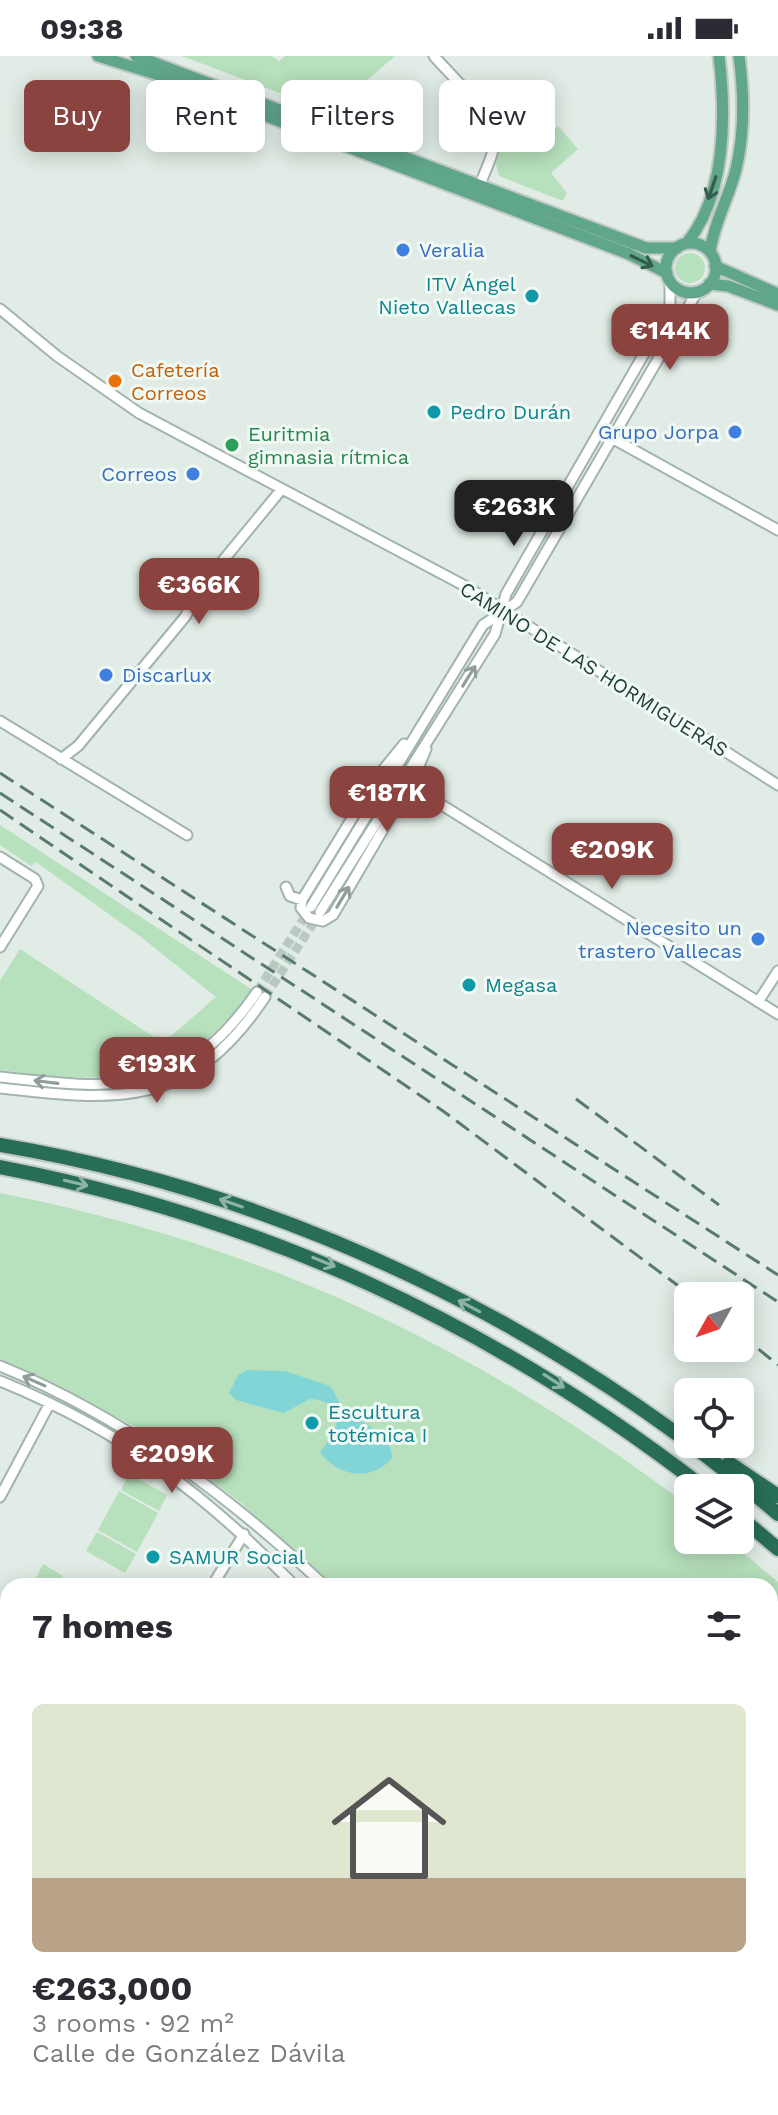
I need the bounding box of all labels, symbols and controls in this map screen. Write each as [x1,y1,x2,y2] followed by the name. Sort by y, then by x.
[40,11,123,46] text: 09:38
[24,80,130,152] chip: Buy
[146,80,265,152] chip: Rent
[281,80,423,152] chip: Filters
[439,80,555,152] chip: New
[703,175,718,200] one-way arrow
[419,238,485,262] place label: Veralia
[394,241,412,259] marker: Veralia
[630,253,653,269] one-way arrow
[378,272,516,319] place label: ITV Ángel Nieto Vallecas
[523,287,541,305] marker: ITV Ángel Nieto Vallecas
[614,304,726,372] pin: €144K
[629,315,711,345] text: €144K
[131,358,219,405] place label: Cafetería Correos
[106,372,124,390] marker: Cafetería Correos
[450,400,571,424] place label: Pedro Durán
[425,403,443,421] marker: Pedro Durán
[598,420,719,444] place label: Grupo Jorpa
[248,422,409,469] place label: Euritmia gimnasia rítmica
[726,423,744,441] marker: Grupo Jorpa
[223,436,241,454] marker: Euritmia gimnasia rítmica
[101,462,177,486] place label: Correos
[184,465,202,483] marker: Correos
[458,480,570,548] pin: €263K
[472,491,556,521] text: €263K
[143,558,255,626] pin: €366K
[157,569,241,599] text: €366K
[456,576,732,762] street label: CAMINO DE LAS HORMIGUERAS
[122,663,212,687] place label: Discarlux
[462,665,478,688] one-way arrow
[97,666,115,684] marker: Discarlux
[331,766,443,834] pin: €187K
[348,777,426,807] text: €187K
[556,823,668,891] pin: €209K
[570,834,654,864] text: €209K
[335,886,351,909] one-way arrow
[578,916,742,963] place label: Necesito un trastero Vallecas
[749,930,767,948] marker: Necesito un trastero Vallecas
[485,973,557,997] place label: Megasa
[460,976,478,994] marker: Megasa
[101,1037,213,1105] pin: €193K
[118,1048,196,1078] text: €193K
[34,1074,59,1089] one-way arrow
[63,1176,89,1191] one-way arrow
[219,1195,244,1210] one-way arrow
[311,1256,336,1270] one-way arrow
[674,1282,754,1362] north arrow
[674,1282,754,1554] map controls
[458,1298,482,1314] one-way arrow
[22,1372,47,1387] one-way arrow
[543,1373,565,1389] one-way arrow
[674,1378,754,1458] button: locate
[328,1400,427,1447] place label: Escultura totémica I
[303,1414,321,1432] marker: Escultura totémica I
[116,1427,228,1495] pin: €209K
[130,1438,214,1468] text: €209K
[674,1474,754,1554] button: layers
[169,1545,305,1569] place label: SAMUR Social
[144,1548,162,1566] marker: SAMUR Social
[702,1604,746,1648] icon: filters
[32,1606,173,1646] text: 7 homes
[317,1756,461,1900] icon: home
[32,1968,192,2008] text: €263,000
[32,2008,234,2038] text: 3 rooms · 92 m²
[32,2038,345,2068] text: Calle de González Dávila

